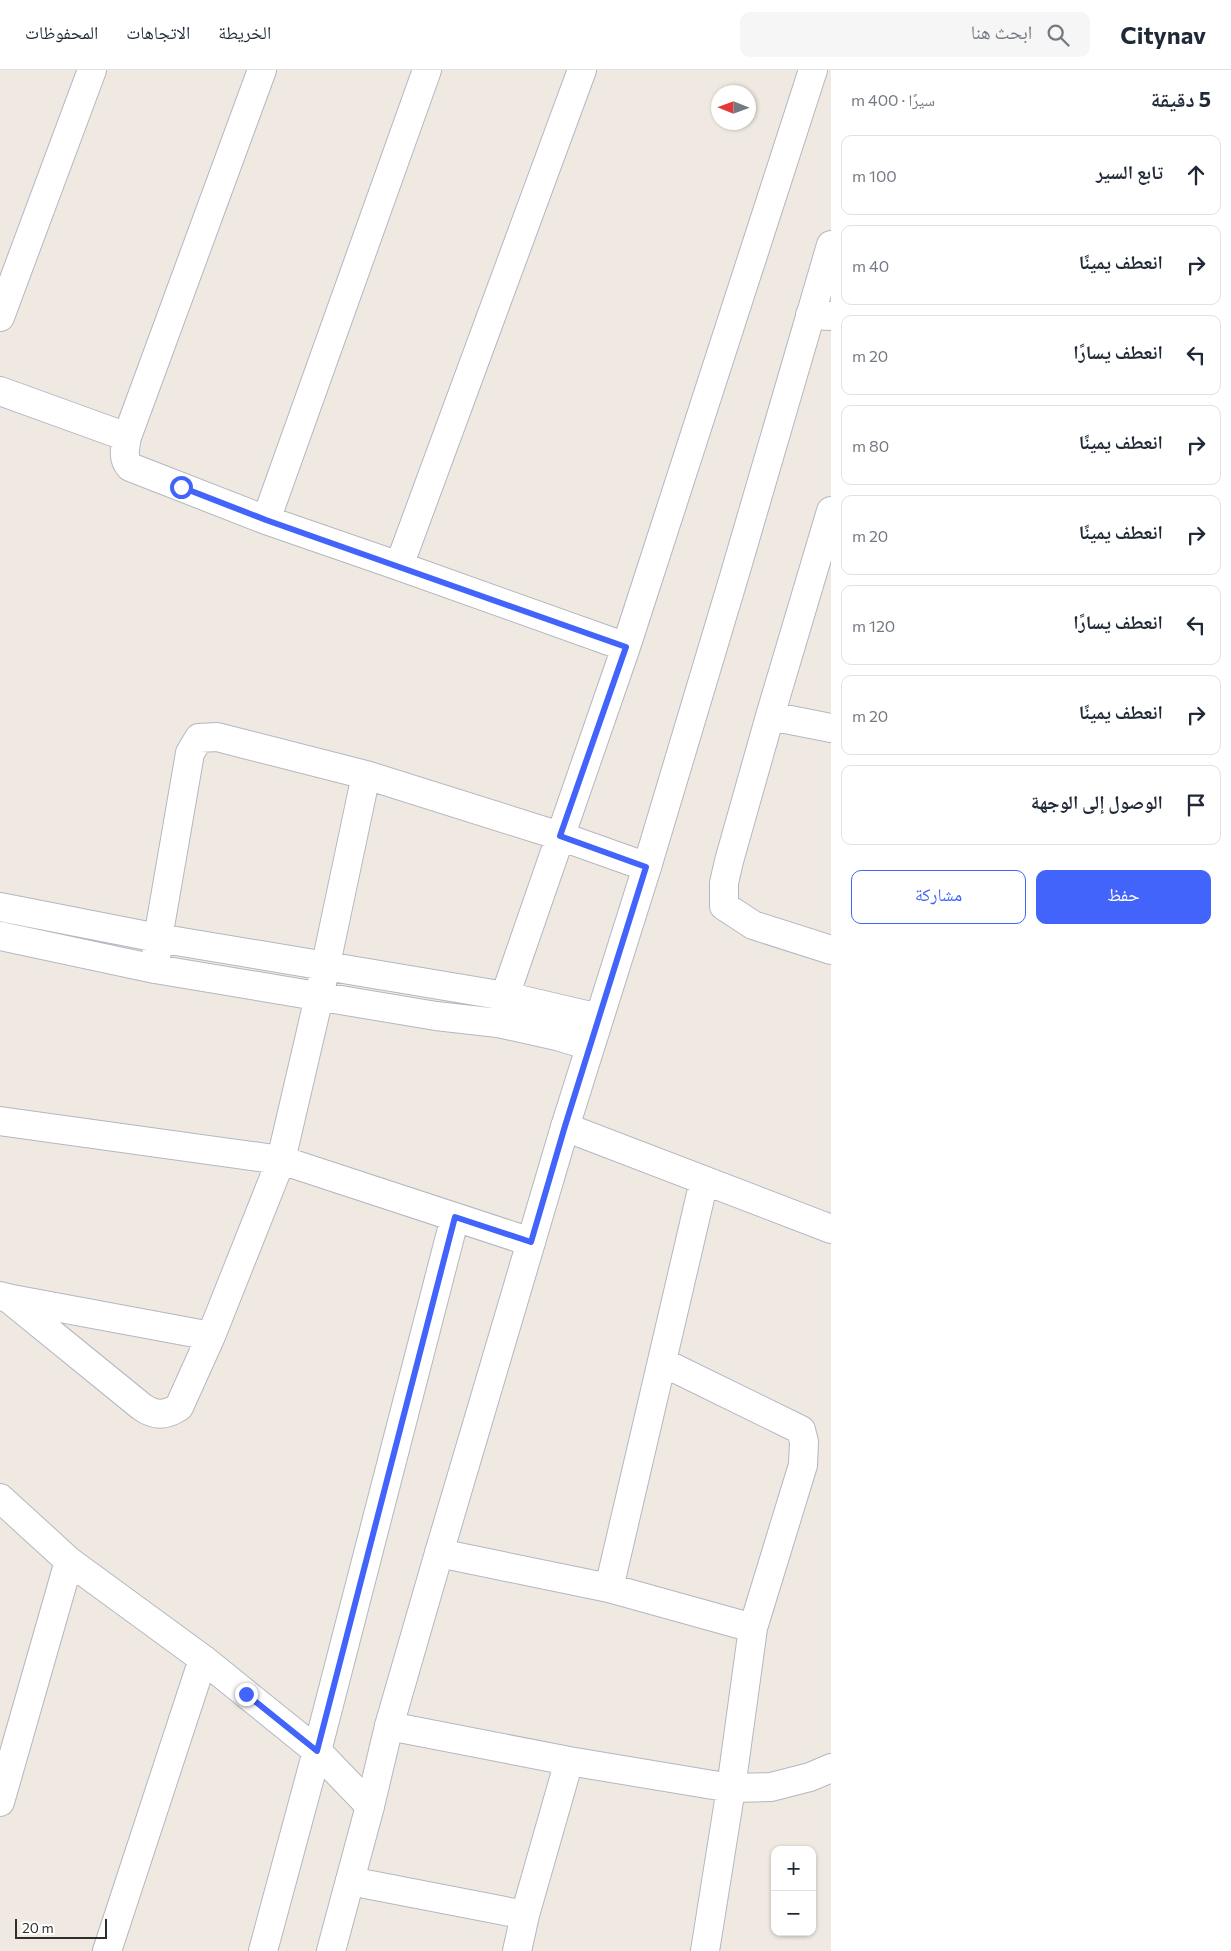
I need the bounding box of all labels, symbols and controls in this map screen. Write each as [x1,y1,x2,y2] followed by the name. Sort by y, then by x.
[740,12,1090,57] search box
[971,20,1032,43] text: ابحث هنا
[1120,20,1206,49] text: Citynav
[25,21,98,43] text: المحفوظات
[126,21,190,43] text: الاتجاهات
[218,21,271,43] text: الخريطة
[1044,21,1072,49] icon: search
[711,85,756,130] north arrow
[1151,86,1211,111] text: 5 دقيقة
[851,90,935,109] text: سيرًا · 400 m
[1096,160,1163,183] text: تابع السير
[1182,161,1210,189] icon: ahead
[852,166,897,185] text: 100 m
[1079,250,1163,273] text: انعطف يمينًا
[1182,251,1210,279] icon: right
[852,256,889,275] text: 40 m
[1073,340,1163,363] text: انعطف يسارًا
[1182,341,1210,369] icon: left
[852,346,888,365] text: 20 m
[1079,430,1163,453] text: انعطف يمينًا
[1182,431,1210,459] icon: right
[852,436,889,455] text: 80 m
[170,476,193,499] route start
[1079,520,1163,543] text: انعطف يمينًا
[1182,521,1210,549] icon: right
[852,526,888,545] text: 20 m
[1073,610,1163,633] text: انعطف يسارًا
[1182,611,1210,639] icon: left
[852,616,895,635] text: 120 m
[1079,700,1163,723] text: انعطف يمينًا
[1182,701,1210,729] icon: right
[852,706,888,725] text: 20 m
[1031,790,1163,813] text: الوصول إلى الوجهة
[1182,791,1210,819] icon: arrive
[851,870,1026,924] button: مشاركة
[1036,870,1211,924] button: حفظ
[235,1683,258,1706] route end
[771,1846,816,1936] map controls
[771,1846,816,1891] button: +
[771,1891,816,1936] button: −
[15,1916,108,1939] scale bar
[22,1919,54,1936] text: 20 m

